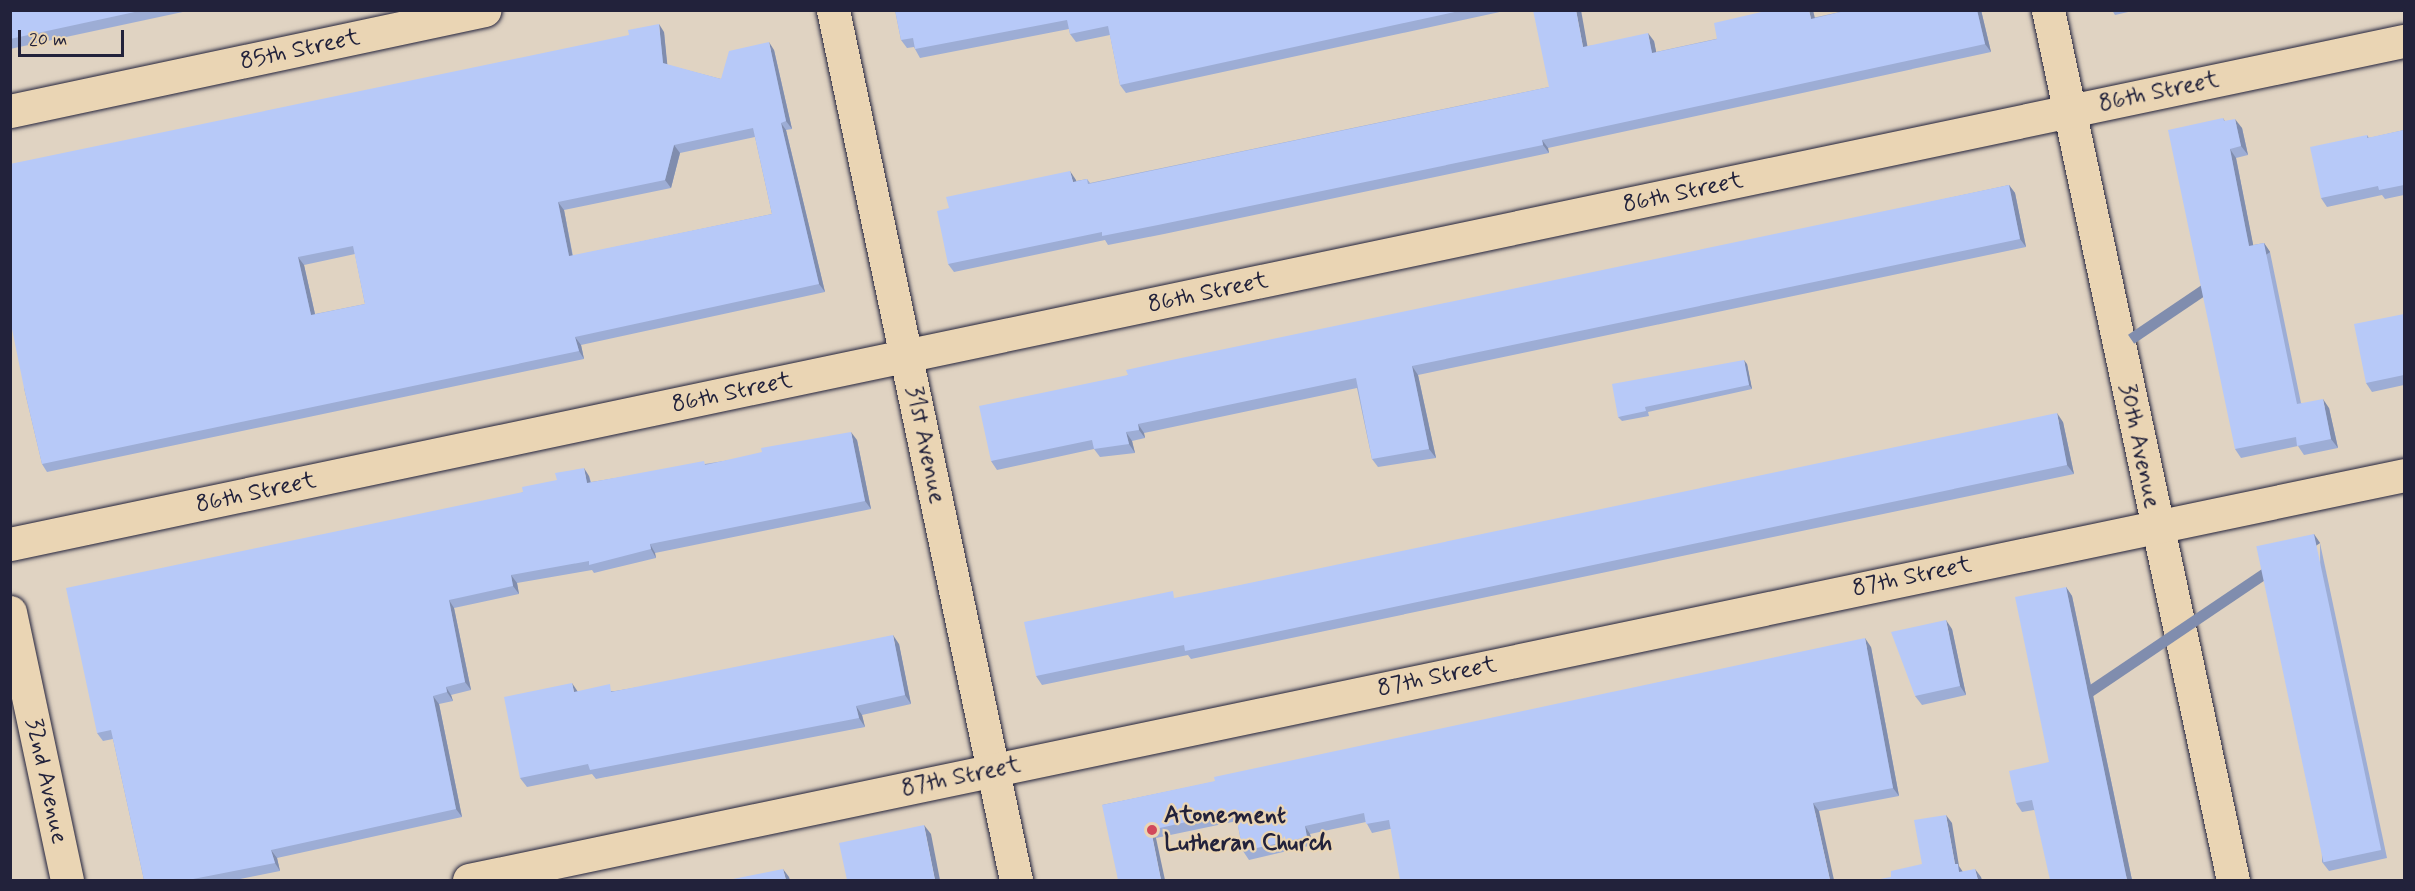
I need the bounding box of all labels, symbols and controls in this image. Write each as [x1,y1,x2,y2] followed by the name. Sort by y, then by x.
[21,18,128,56] scale bar
[237,23,363,77] street label: 85th Street
[29,28,67,52] text: 20 m
[2096,65,2222,119] street label: 86th Street
[1620,166,1746,220] street label: 86th Street
[1145,266,1271,320] street label: 86th Street
[669,366,795,420] street label: 86th Street
[2112,381,2166,511] street label: 30th Avenue
[898,384,952,506] street label: 31st Avenue
[193,466,319,520] street label: 86th Street
[1850,550,1974,604] street label: 87th Street
[1375,650,1499,704] street label: 87th Street
[18,715,74,847] street label: 32nd Avenue
[899,750,1023,804] street label: 87th Street
[1164,802,1338,858] place label: Atonement Lutheran Church
[1145,823,1159,837] marker: Atonement Lutheran Church

